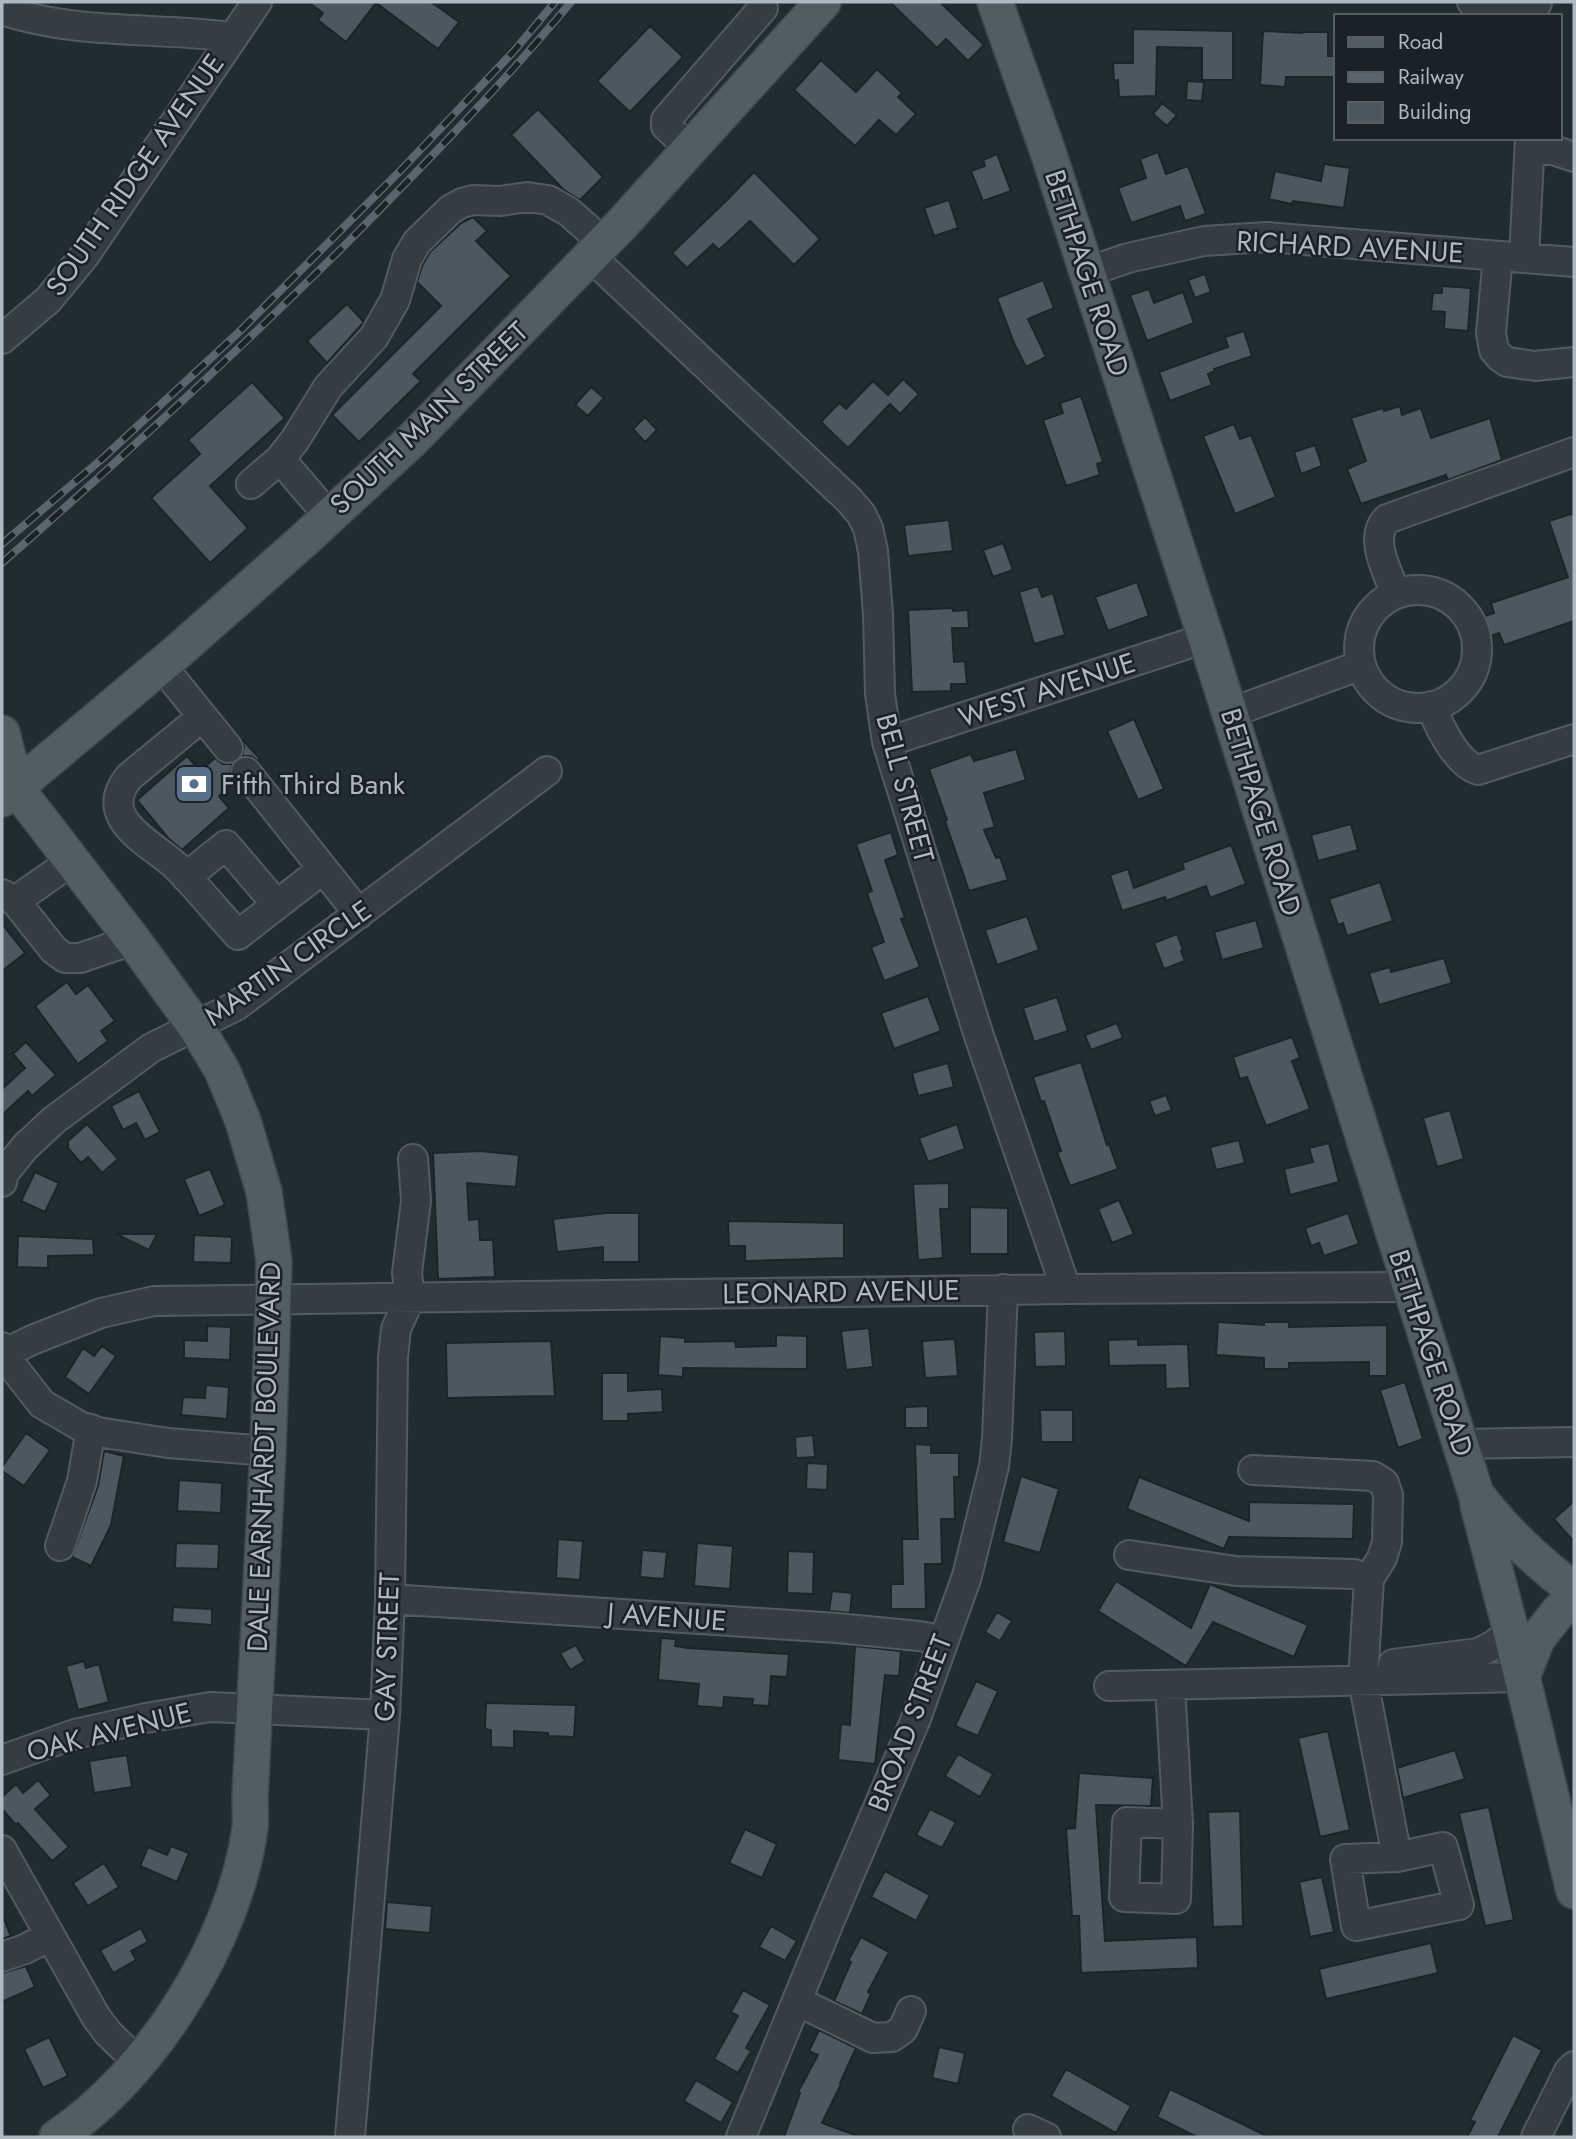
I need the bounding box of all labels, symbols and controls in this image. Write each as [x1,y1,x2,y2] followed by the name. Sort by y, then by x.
[1334,14,1562,140] legend
[1398,27,1443,57] text: Road
[36,45,234,305] street label: SOUTH RIDGE AVENUE
[1398,62,1464,92] text: Railway
[1398,97,1471,127] text: Building
[1034,164,1140,382] street label: BETHPAGE ROAD
[1235,221,1465,273] street label: RICHARD AVENUE
[320,312,538,524] street label: SOUTH MAIN STREET
[953,642,1141,738] street label: WEST AVENUE
[1210,703,1312,921] street label: BETHPAGE ROAD
[865,709,945,867] street label: BELL STREET
[173,763,215,805] bank icon: Fifth Third Bank
[221,764,406,805] place label: Fifth Third Bank
[196,890,380,1036] street label: MARTIN CIRCLE
[1378,1244,1484,1462] street label: BETHPAGE ROAD
[237,1261,291,1653] street label: DALE EARNHARDT BOULEVARD
[722,1269,960,1315] street label: LEONARD AVENUE
[364,1572,410,1722] street label: GAY STREET
[602,1592,728,1642] street label: J AVENUE
[857,1629,963,1817] street label: BROAD STREET
[22,1692,196,1772] street label: OAK AVENUE

